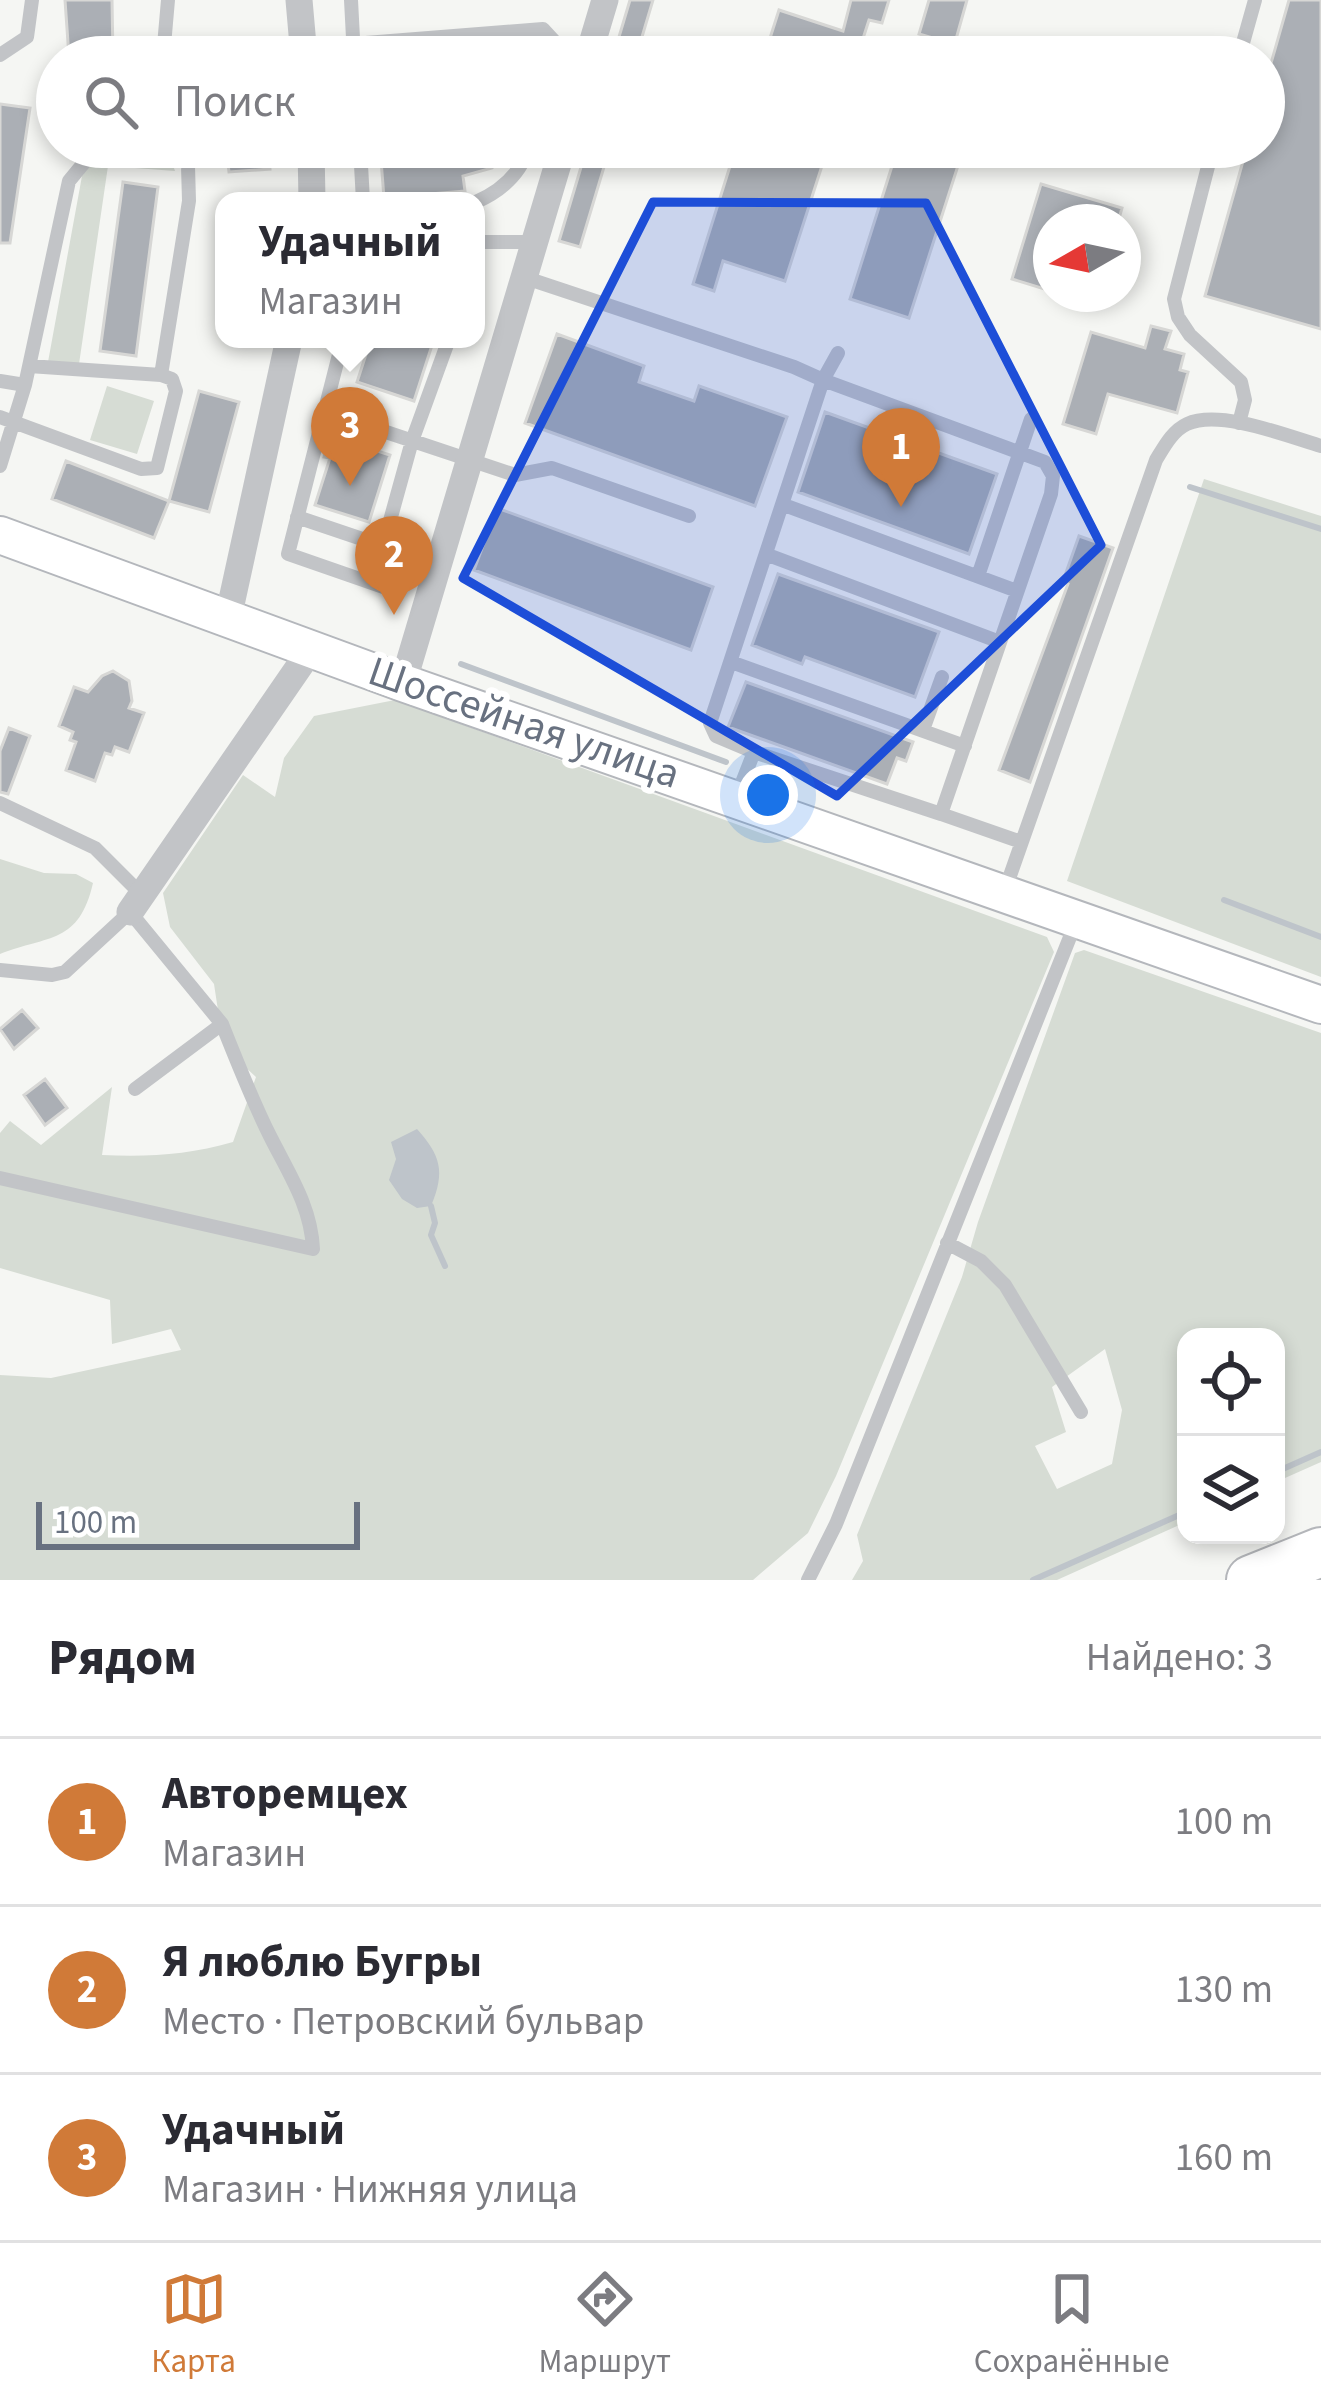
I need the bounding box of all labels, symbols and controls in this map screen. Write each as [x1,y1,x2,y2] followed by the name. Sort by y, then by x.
[36,36,1285,168] search box
[78,69,144,135] icon: search
[174,70,296,134] text: Поиск
[215,192,485,348] popup
[1033,204,1141,312] north arrow
[258,210,442,274] text: Удачный
[258,274,403,330] text: Магазин
[311,387,389,486] pin: 3
[862,408,940,507] pin: 1
[355,516,433,615] pin: 2
[360,642,688,804] street label: Шоссейная улица
[738,765,798,825] your location
[1177,1328,1285,1544] map controls
[1177,1328,1285,1436] button: locate
[1177,1436,1285,1544] button: layers
[36,1496,360,1549] scale bar
[54,1499,137,1546] text: 100 m
[48,1622,197,1694] text: Рядом
[1086,1630,1273,1686] text: Найдено: 3
[162,1762,408,1826] text: Авторемцех
[77,1794,97,1850] text: 1
[1175,1794,1273,1850] text: 100 m
[162,1826,306,1882] text: Магазин
[162,1930,482,1994] text: Я люблю Бугры
[77,1962,97,2018] text: 2
[1175,1962,1273,2018] text: 130 m
[162,1994,644,2050] text: Место · Петровский бульвар
[162,2098,345,2162] text: Удачный
[77,2130,97,2186] text: 3
[1175,2130,1273,2186] text: 160 m
[162,2162,578,2218] text: Магазин · Нижняя улица
[151,2266,236,2385] tab: Карта
[539,2266,671,2385] tab: Маршрут
[974,2266,1170,2385] tab: Сохранённые

